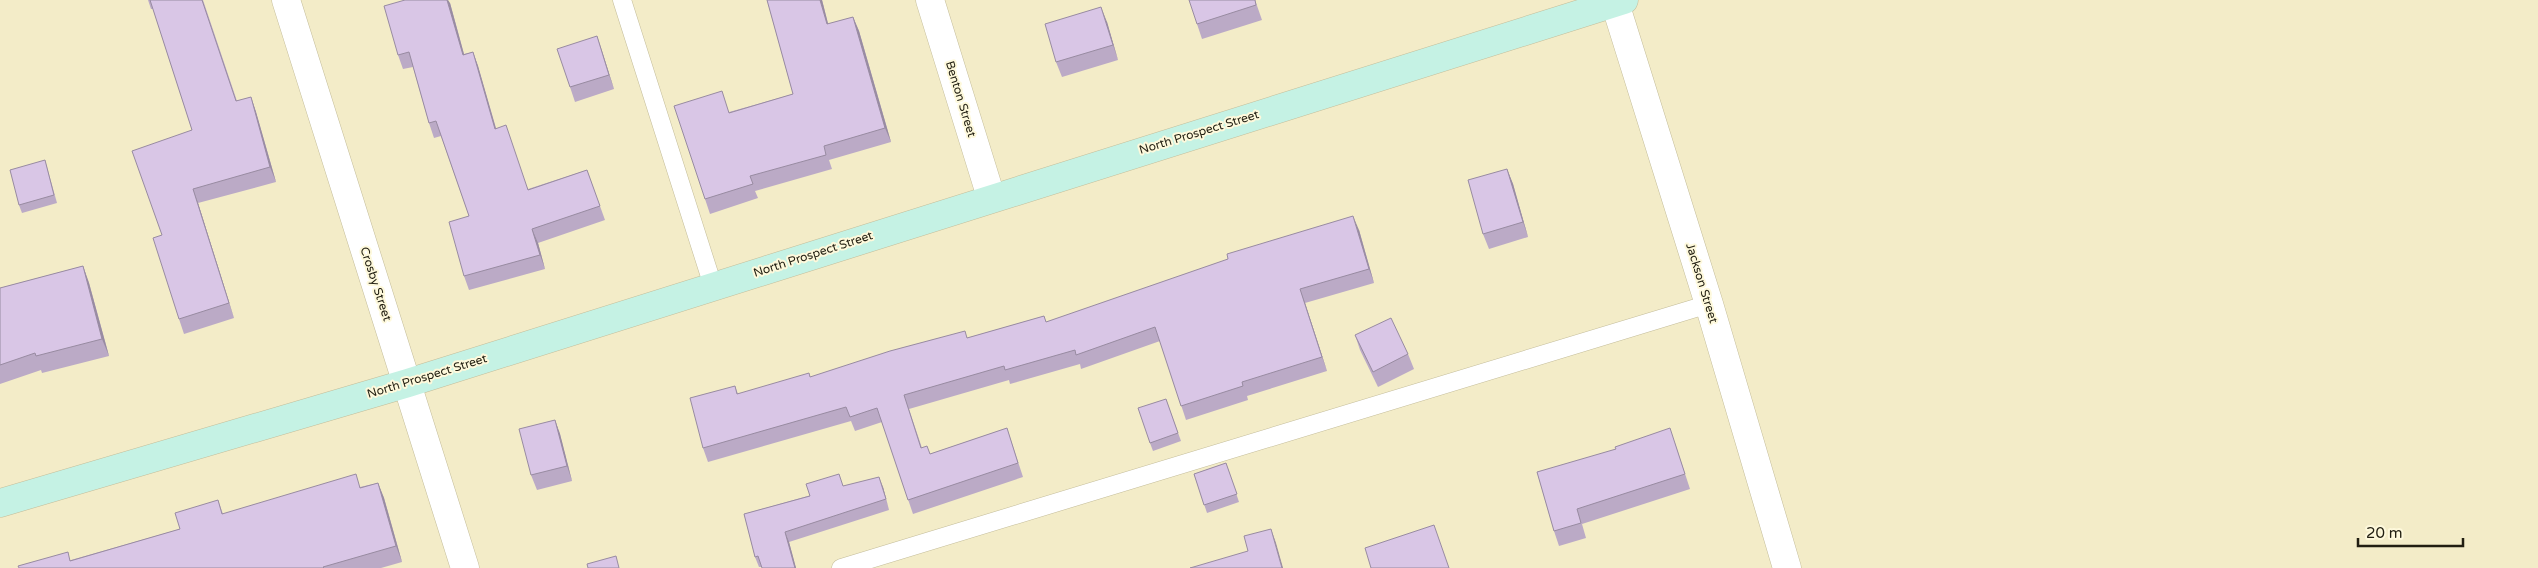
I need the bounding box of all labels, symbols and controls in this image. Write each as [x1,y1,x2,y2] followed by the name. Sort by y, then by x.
[943,59,979,139] street label: Benton Street
[1137,107,1261,157] street label: North Prospect Street
[752,228,875,280] street label: North Prospect Street
[1683,241,1721,325] street label: Jackson Street
[357,245,395,323] street label: Crosby Street
[365,351,489,401] street label: North Prospect Street
[2358,516,2463,548] scale bar
[2366,524,2403,542] text: 20 m

